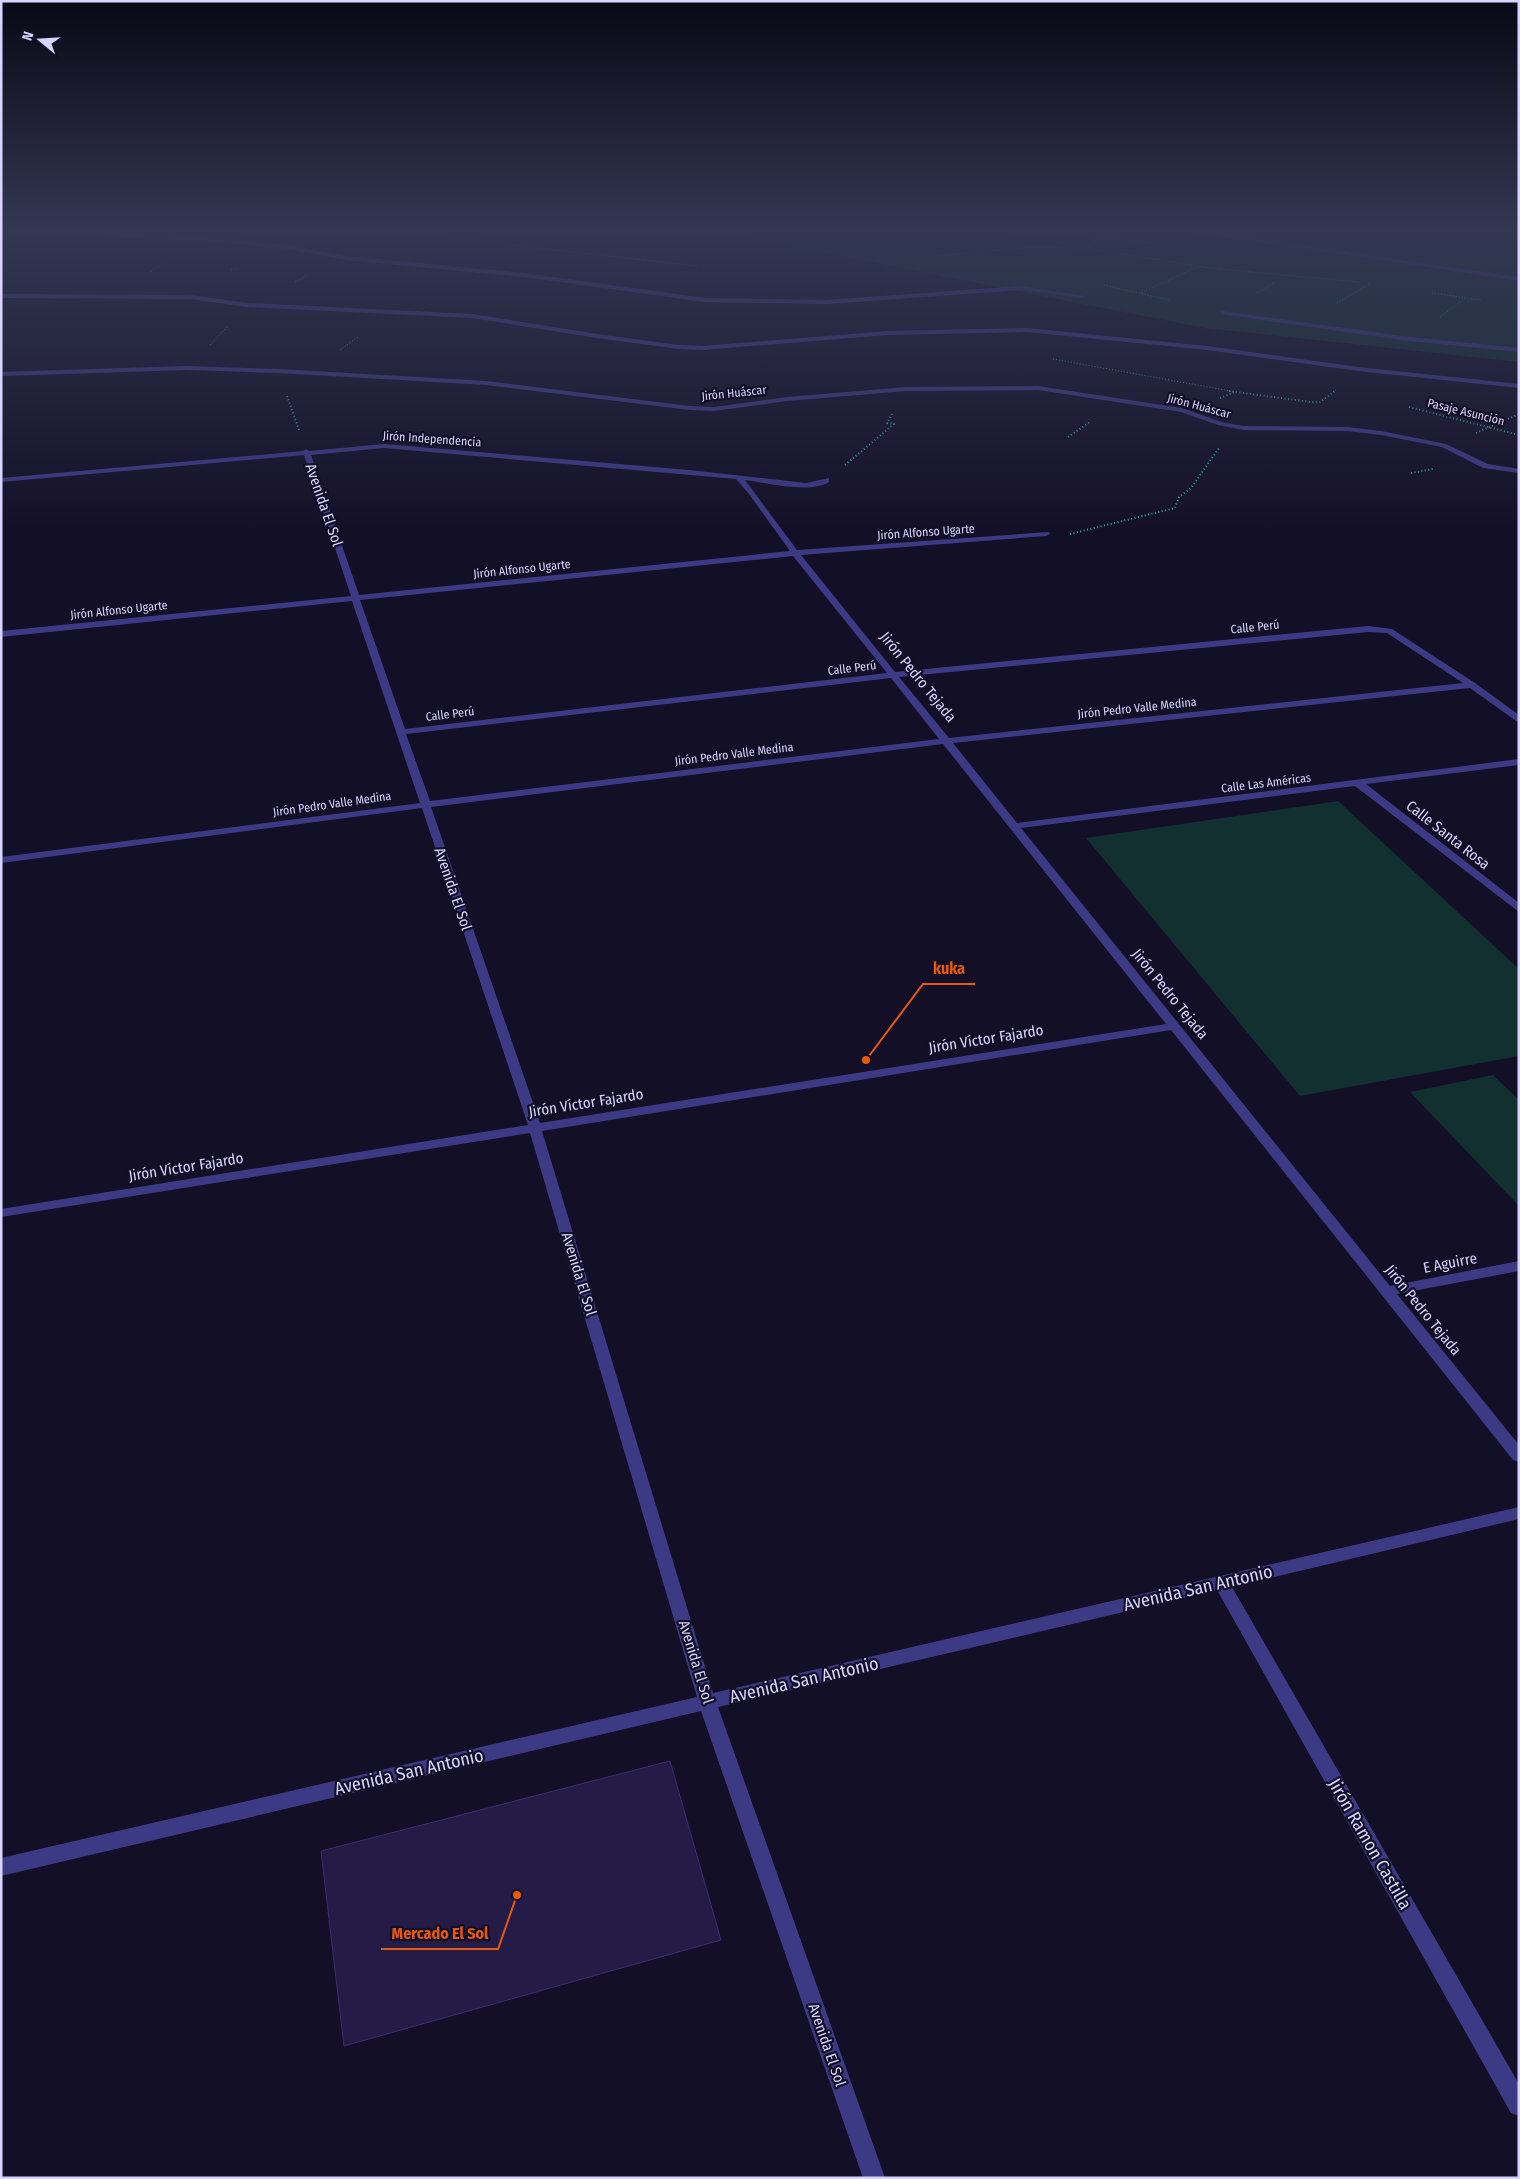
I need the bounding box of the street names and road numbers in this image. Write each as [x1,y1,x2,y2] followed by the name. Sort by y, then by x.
[701,383,768,403] street label: Jirón Huáscar
[1166,391,1233,421] street label: Jirón Huáscar
[1426,396,1506,428] street label: Pasaje Asunción
[382,429,482,449] street label: Jirón Independencia
[301,461,347,549] street label: Avenida El Sol
[877,522,975,542] street label: Jirón Alfonso Ugarte
[473,557,571,581] street label: Jirón Alfonso Ugarte
[70,598,168,622] street label: Jirón Alfonso Ugarte
[1230,617,1280,637] street label: Calle Perú
[876,628,960,726] street label: Jirón Pedro Tejada
[827,658,877,678] street label: Calle Perú
[1077,695,1197,721] street label: Jirón Pedro Valle Medina
[425,704,475,724] street label: Calle Perú
[674,740,794,768] street label: Jirón Pedro Valle Medina
[1220,771,1312,795] street label: Calle Las Américas
[272,789,392,819] street label: Jirón Pedro Valle Medina
[1403,797,1493,873] street label: Calle Santa Rosa
[430,845,476,933] street label: Avenida El Sol
[1128,945,1212,1043] street label: Jirón Pedro Tejada
[927,1021,1045,1057] street label: Jirón Víctor Fajardo
[527,1085,645,1121] street label: Jirón Víctor Fajardo
[127,1149,245,1185] street label: Jirón Víctor Fajardo
[558,1230,600,1318] street label: Avenida El Sol
[1422,1249,1478,1277] street label: E Aguirre
[1381,1261,1465,1359] street label: Jirón Pedro Tejada
[1121,1560,1275,1616] street label: Avenida San Antonio
[675,1618,717,1706] street label: Avenida El Sol
[727,1652,881,1708] street label: Avenida San Antonio
[332,1744,486,1800] street label: Avenida San Antonio
[1324,1774,1417,1914] street label: Jirón Ramon Castilla
[804,2001,850,2089] street label: Avenida El Sol

